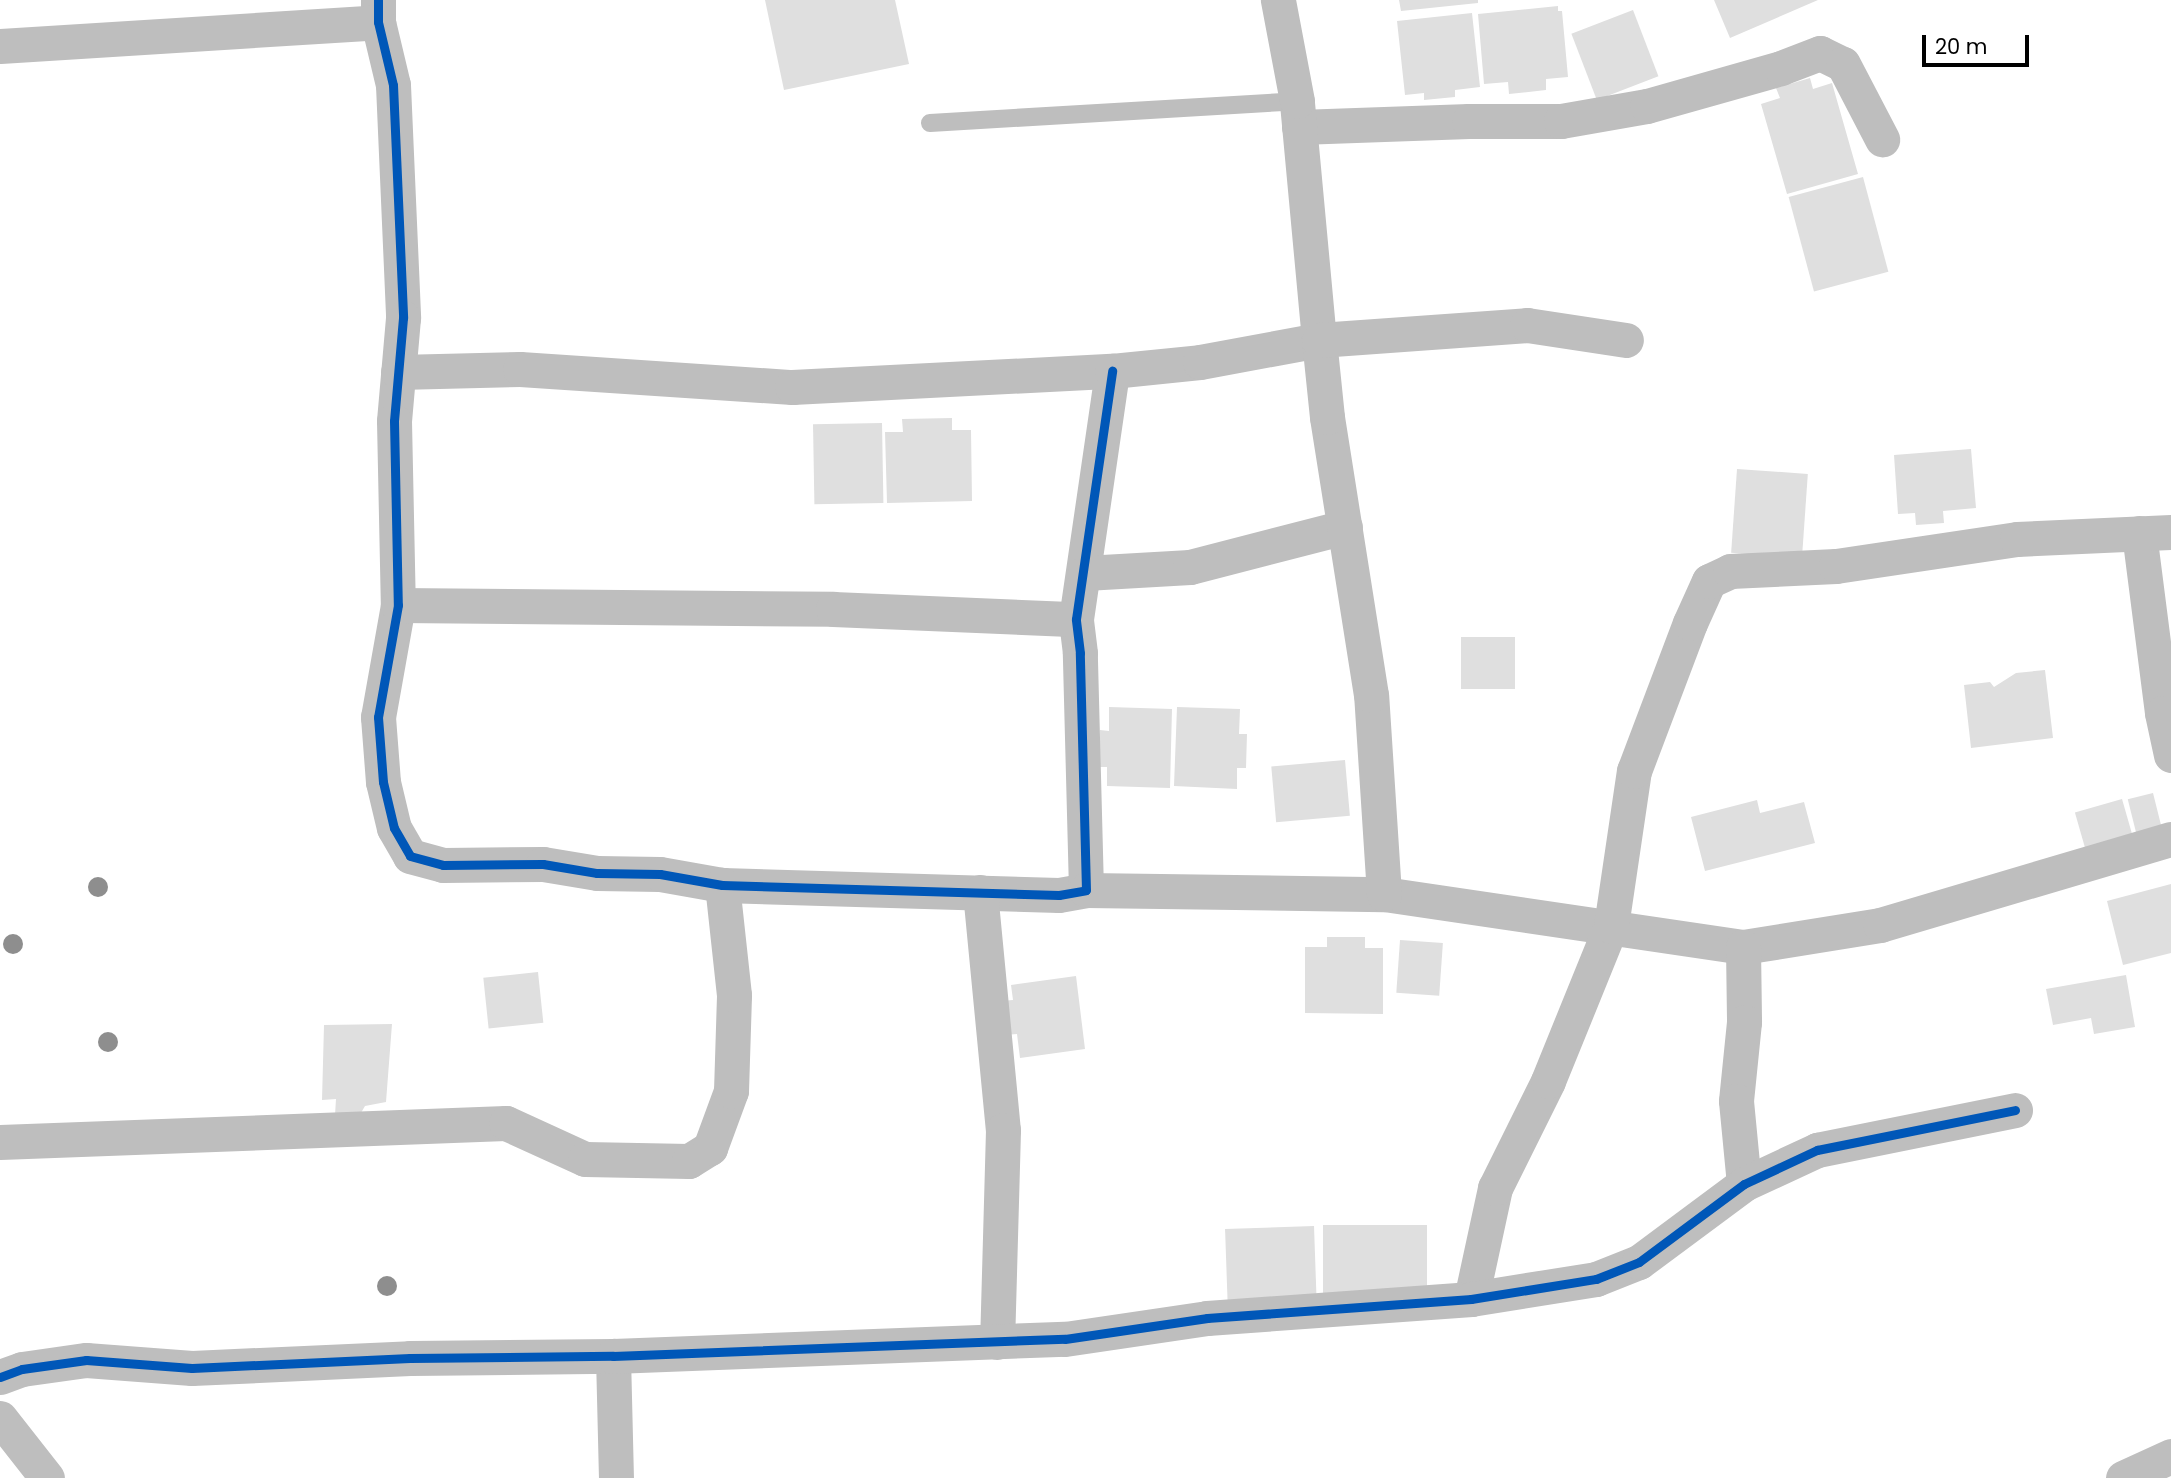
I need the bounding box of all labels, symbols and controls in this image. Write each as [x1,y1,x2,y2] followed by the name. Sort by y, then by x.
[1926,21,2033,65] scale bar
[1935,32,1988,61] text: 20 m

